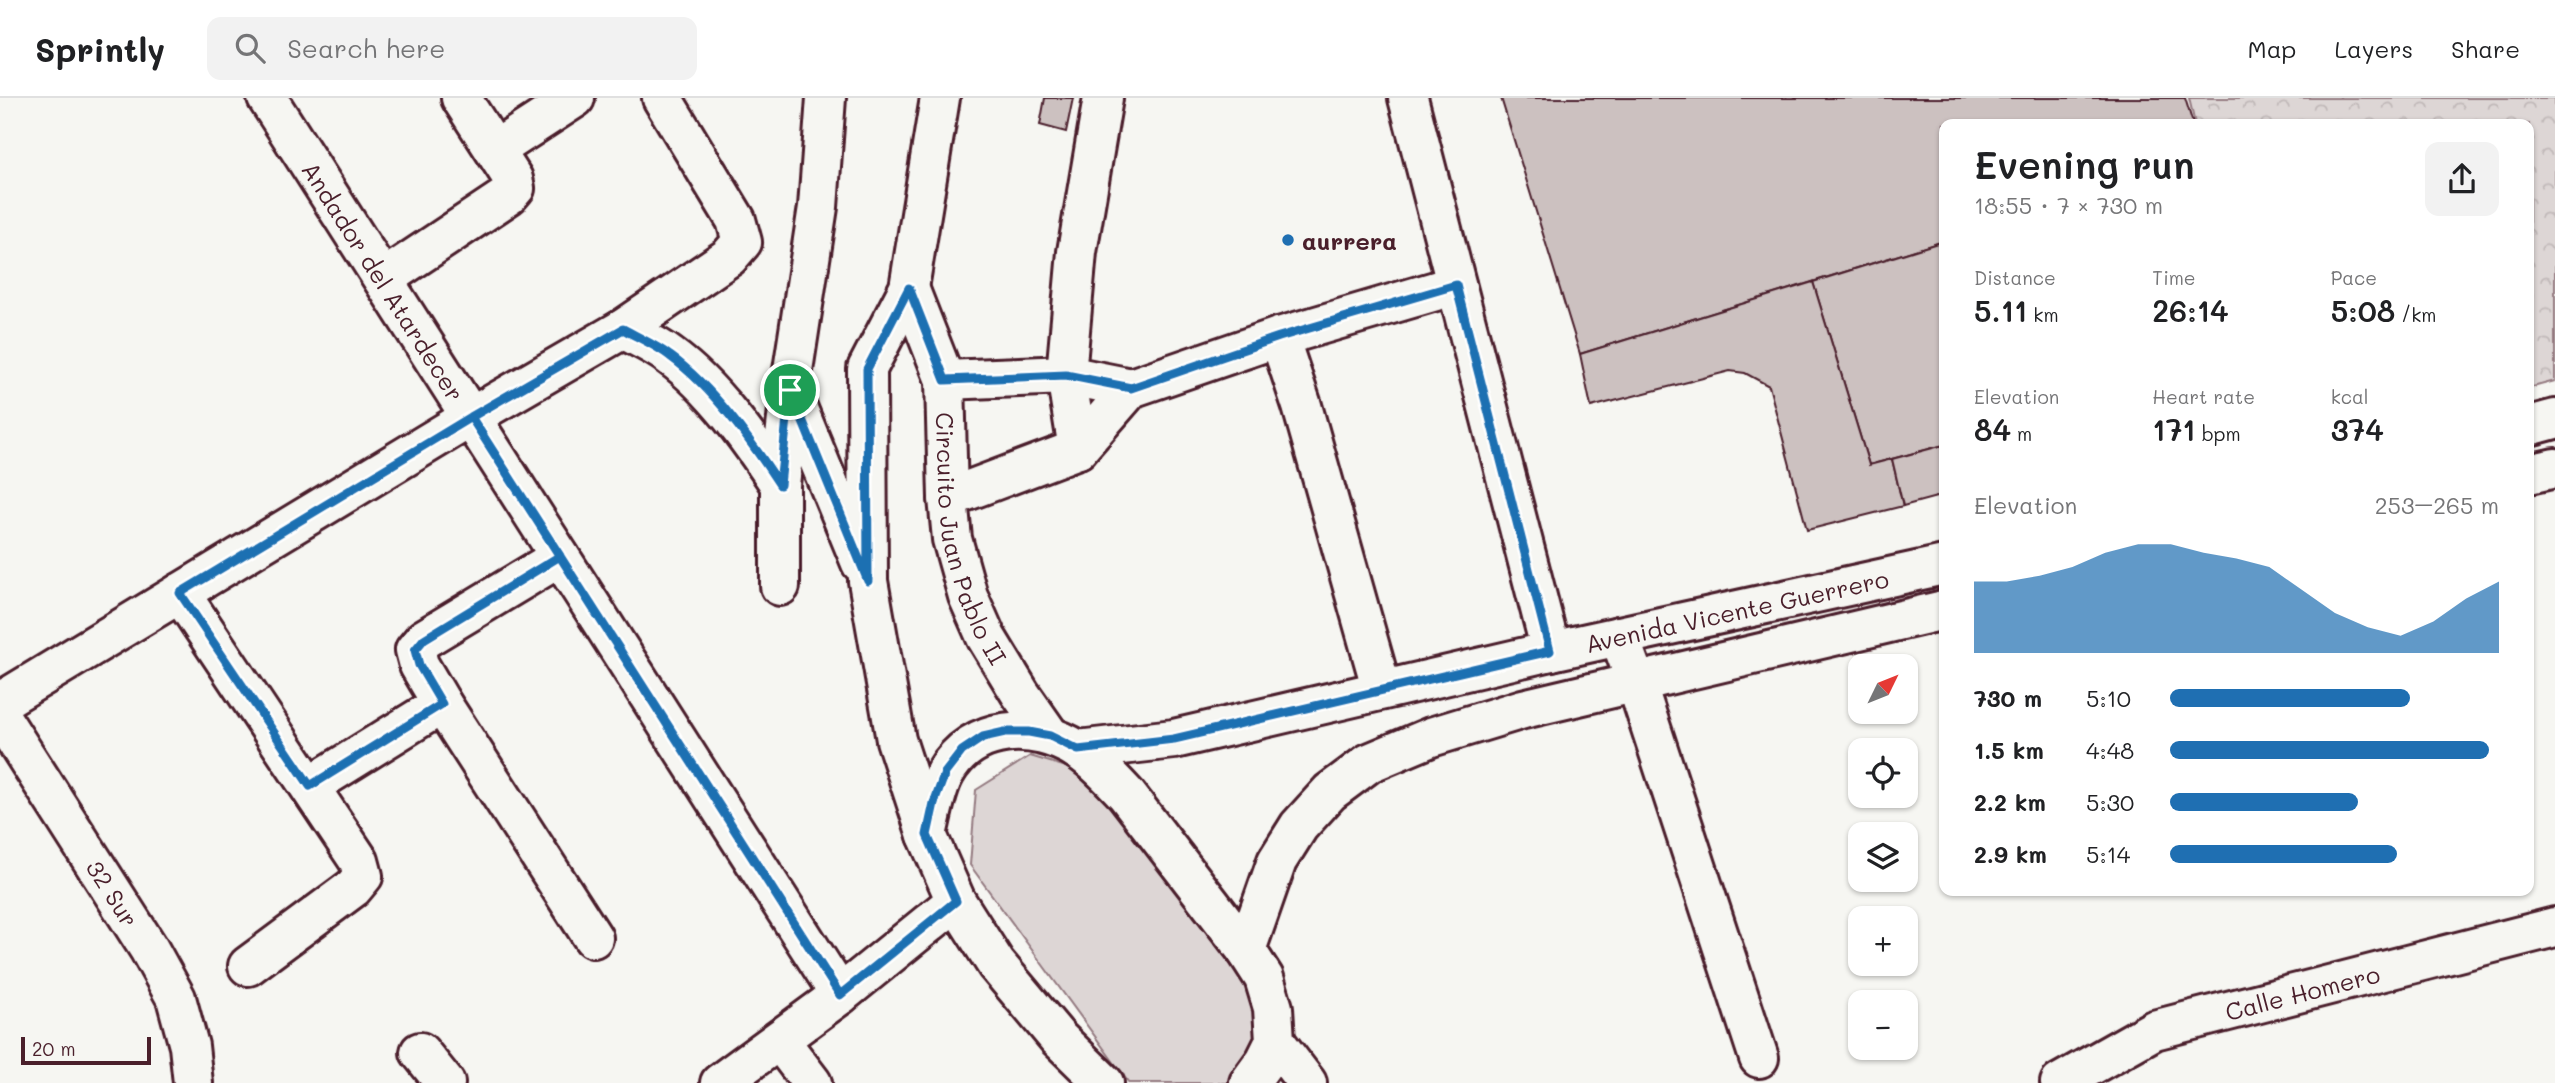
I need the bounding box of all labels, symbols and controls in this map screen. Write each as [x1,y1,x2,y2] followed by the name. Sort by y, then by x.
[207,17,697,80] search box
[35,27,165,70] text: Sprintly
[231,29,269,67] icon: search
[287,31,445,65] text: Search here
[2248,33,2296,64] text: Map
[2334,33,2413,64] text: Layers
[2451,33,2520,64] text: Share
[1974,139,2195,189] text: Evening run
[2425,142,2499,216] button: share
[296,155,472,407] street label: Andador del Atardecer
[1974,190,2163,220] text: 18:55 · 7 × 730 m
[1302,225,1397,256] place label: aurrera
[1280,232,1296,248] marker: aurrera
[1974,265,2056,290] text: Distance
[2152,265,2196,290] text: Time
[2331,265,2377,290] text: Pace
[1974,290,2027,330] text: 5.11
[2152,290,2229,330] text: 26:14
[2331,290,2395,330] text: 5:08
[2027,302,2059,327] text: km
[2395,302,2436,327] text: /km
[760,360,820,420] pin
[771,371,809,409] icon: arrive
[1974,384,2059,409] text: Elevation
[2152,384,2255,409] text: Heart rate
[2331,384,2369,409] text: kcal
[1974,409,2011,449] text: 84
[2152,409,2196,449] text: 171
[2331,409,2384,449] text: 374
[930,412,1014,670] street label: Circuito Juan Pablo II
[2011,421,2032,446] text: m
[2196,421,2241,446] text: bpm
[1974,490,2077,520] text: Elevation
[2375,490,2499,520] text: 253–265 m
[1582,562,1891,659] street label: Avenida Vicente Guerrero
[1848,654,1918,724] north arrow
[1848,654,1918,1060] map controls
[1974,683,2042,713] text: 730 m
[2086,683,2131,713] text: 5:10
[1974,735,2044,765] text: 1.5 km
[2086,735,2134,765] text: 4:48
[1848,738,1918,808] button: locate
[1974,787,2046,817] text: 2.2 km
[2086,787,2134,817] text: 5:30
[1848,822,1918,892] button: layers
[1974,839,2047,869] text: 2.9 km
[2086,839,2130,869] text: 5:14
[80,853,146,932] street label: 32 Sur
[1848,906,1918,976] button: +
[2222,957,2383,1027] street label: Calle Homero
[1848,990,1918,1060] button: −
[21,1034,150,1066] scale bar
[32,1036,76,1061] text: 20 m

